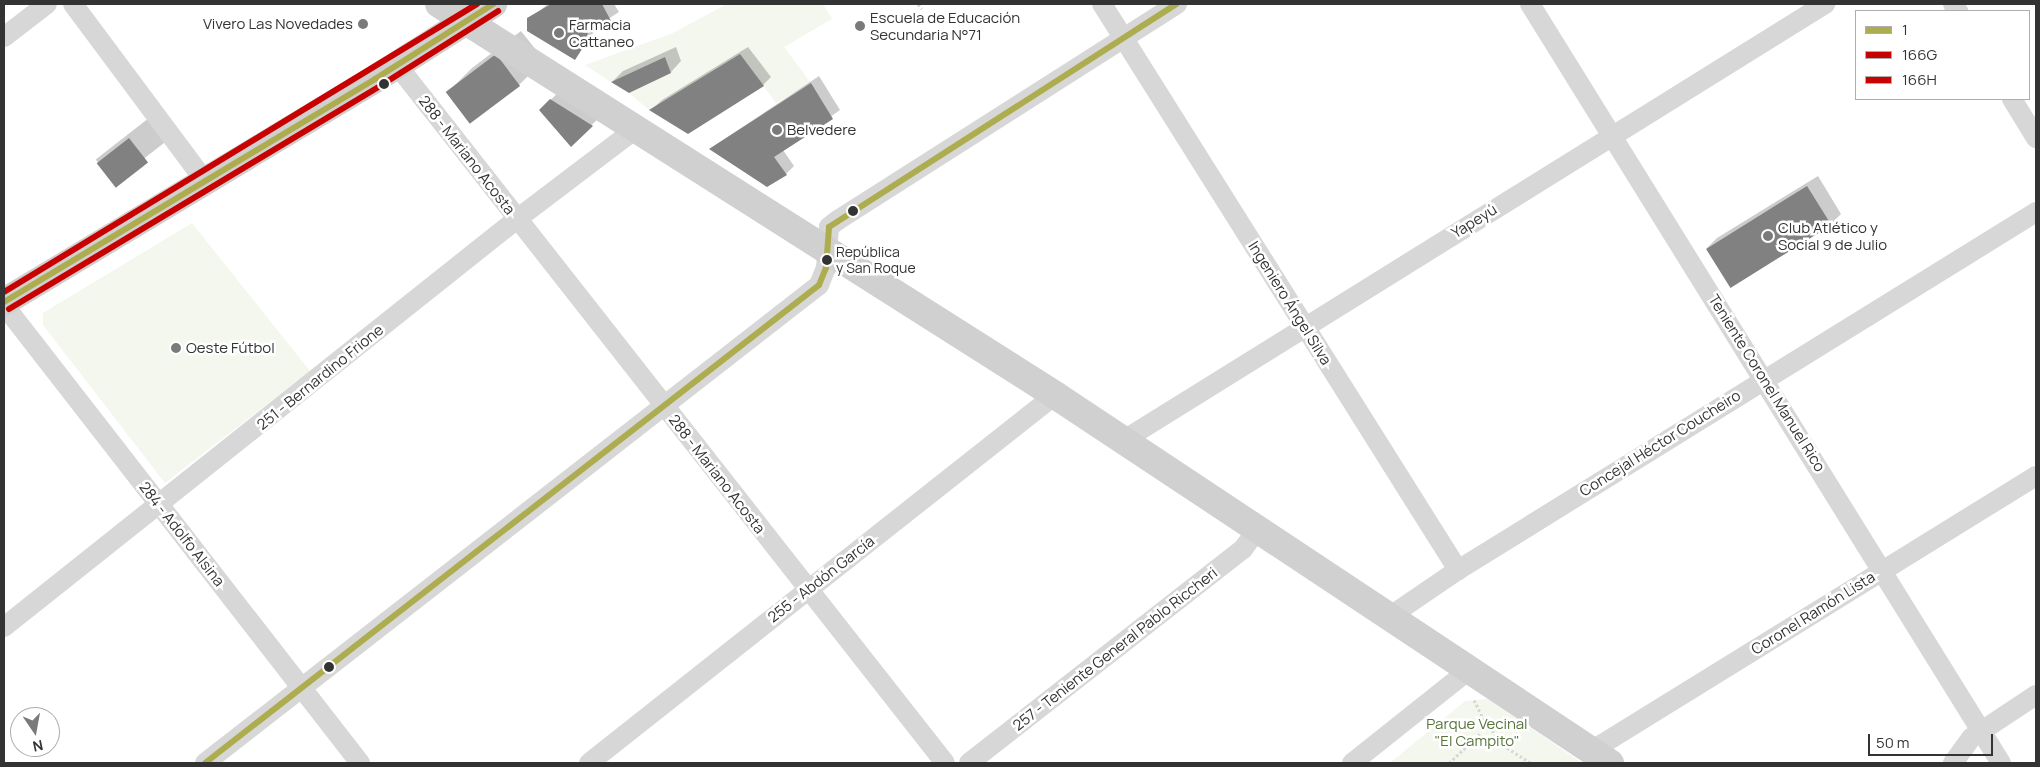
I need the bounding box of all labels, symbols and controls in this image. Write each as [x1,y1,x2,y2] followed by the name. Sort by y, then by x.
[870,8,1020,43] place label: Escuela de Educación Secundaria N°71
[1855,10,2030,100] legend
[203,15,353,33] place label: Vivero Las Novedades
[569,15,634,50] place label: Farmacia Cattaneo
[357,18,369,30] marker: Vivero Las Novedades
[1902,19,1908,40] text: 1
[854,20,866,32] marker: Escuela de Educación Secundaria N°71
[553,27,565,39] marker: Farmacia Cattaneo
[1902,44,1937,65] text: 166G
[1902,69,1937,90] text: 166H
[379,79,389,89] unlabelled marker
[415,92,519,218] street label: 288 - Mariano Acosta
[787,121,856,139] place label: Belvedere
[771,124,783,136] marker: Belvedere
[1448,200,1500,242] street label: Yapeyú
[848,206,858,216] unlabelled marker
[1778,218,1887,253] place label: Club Atlético y Social 9 de Julio
[1762,230,1774,242] marker: Club Atlético y Social 9 de Julio
[1245,238,1335,368] street label: Ingeniero Ángel Silva
[836,244,916,276] place label: República y San Roque
[822,255,832,265] marker: República y San Roque
[1705,291,1829,475] street label: Teniente Coronel Manuel Rico
[253,321,387,433] street label: 251 - Bernardino Frione
[186,339,275,357] place label: Oeste Fútbol
[170,342,182,354] marker: Oeste Fútbol
[1576,386,1744,500] street label: Concejal Héctor Coucheiro
[665,411,769,537] street label: 288 - Mariano Acosta
[136,478,228,590] street label: 284 - Adolfo Alsina
[764,532,878,626] street label: 255 - Abdón García
[1009,564,1221,734] street label: 257 - Teniente General Pablo Riccheri
[1748,568,1878,658] street label: Coronel Ramón Lista
[324,662,334,672] unlabelled marker
[10,707,60,757] north arrow
[1426,714,1528,749] park label: Parque Vecinal "El Campito"
[1870,724,1995,756] scale bar
[1876,732,1910,753] text: 50 m
[31,736,45,757] text: N

